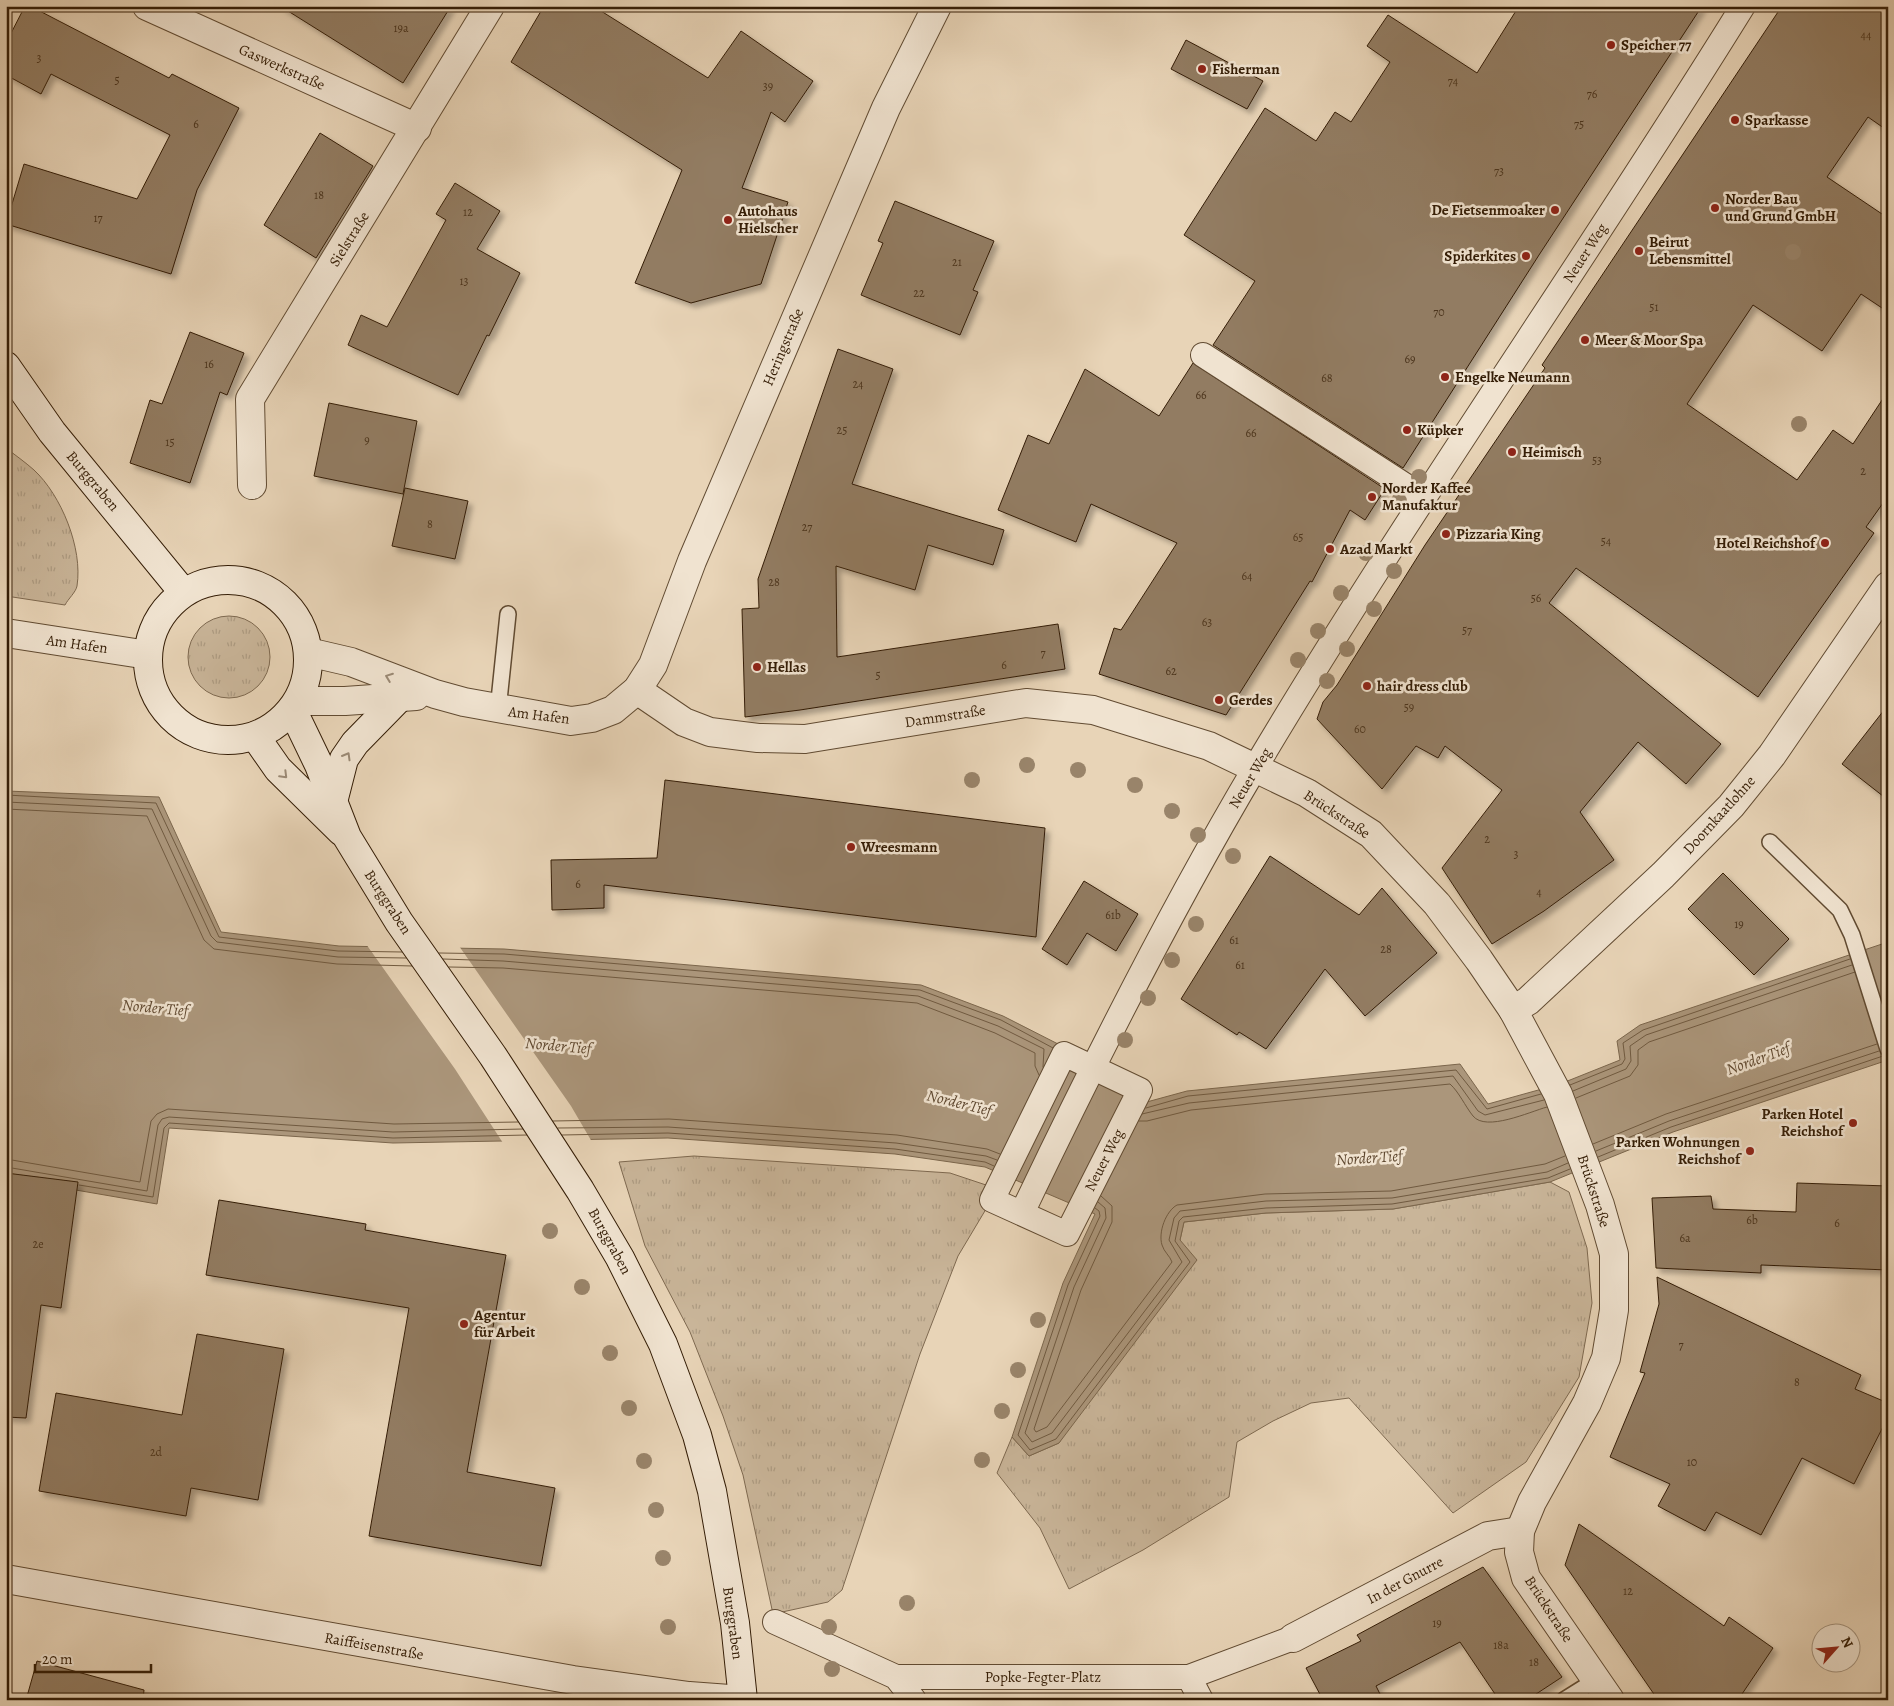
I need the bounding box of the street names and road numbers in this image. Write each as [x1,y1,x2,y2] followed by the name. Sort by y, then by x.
[236,39,328,95] street label: Gaswerkstraße
[324,207,374,270] street label: Sielstraße
[1558,219,1612,287] street label: Neuer Weg
[758,305,808,389] street label: Heringstraße
[62,447,124,515] street label: Burggraben
[44,630,109,658] street label: Am Hafen
[903,700,987,732] street label: Dammstraße
[506,701,571,729] street label: Am Hafen
[1224,743,1276,812] street label: Neuer Weg
[1678,771,1760,859] street label: Doornkaatlohne
[1300,785,1374,843] street label: Brückstraße
[360,866,416,938] street label: Burggraben
[1080,1125,1128,1195] street label: Neuer Weg
[1573,1152,1615,1230] street label: Brückstraße
[584,1204,636,1278] street label: Burggraben
[1363,1551,1447,1609] street label: In der Gnurre
[1520,1572,1578,1646] street label: Brückstraße
[718,1585,748,1661] street label: Burggraben
[323,1627,425,1665] street label: Raiffeisenstraße
[985,1667,1101,1687] street label: Popke-Fegter-Platz

